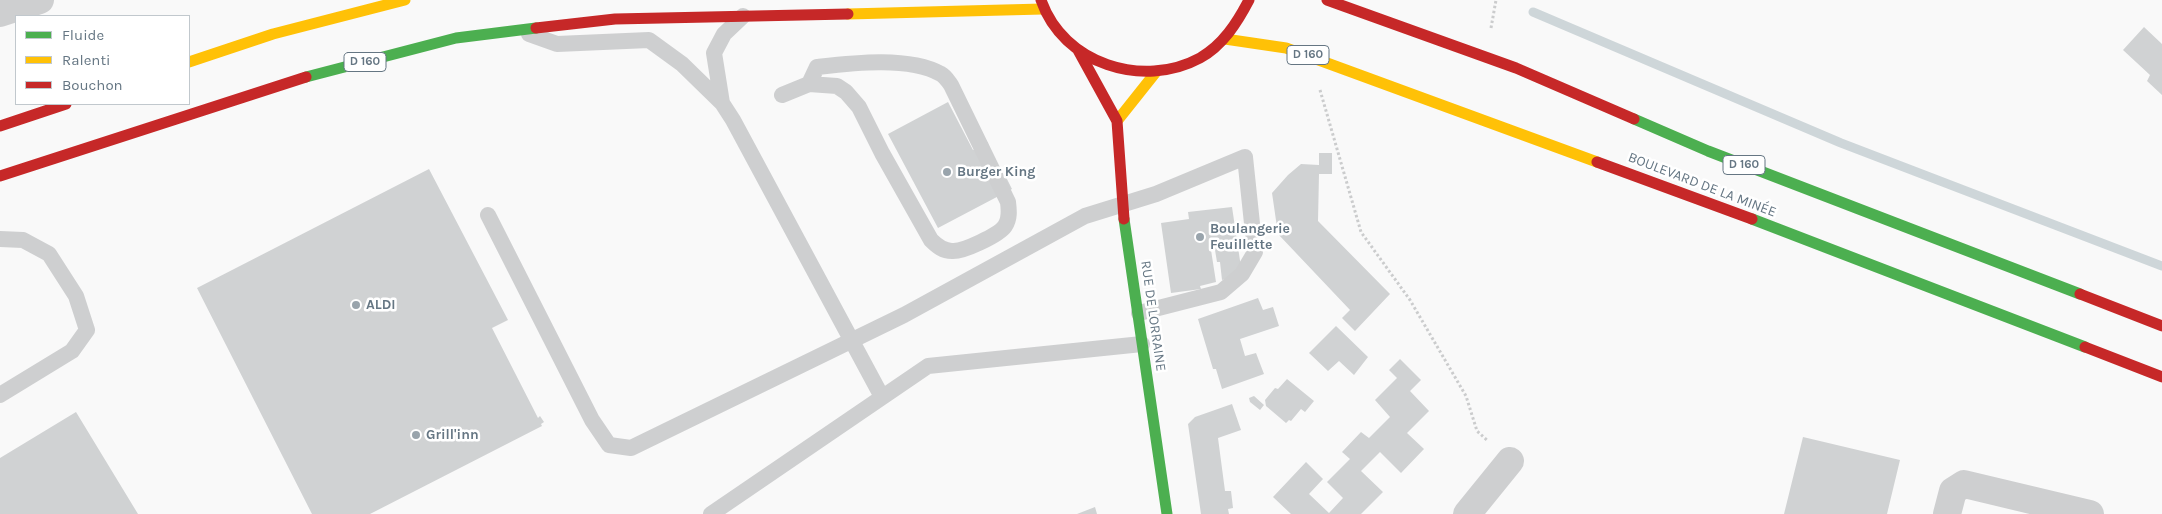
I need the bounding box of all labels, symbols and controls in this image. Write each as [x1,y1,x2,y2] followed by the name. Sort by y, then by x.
[15,15,190,105] legend
[62,26,104,44] text: Fluide
[1287,46,1329,64] road number: D 160
[62,51,111,69] text: Ralenti
[344,52,386,72] road number: D 160
[62,76,123,94] text: Bouchon
[1626,149,1778,221] street label: BOULEVARD DE LA MINÉE
[1723,156,1765,174] road number: D 160
[957,164,1035,180] place label: Burger King
[941,166,953,178] marker: Burger King
[1210,221,1290,253] place label: Boulangerie Feuillette
[1194,231,1206,243] marker: Boulangerie Feuillette
[1137,260,1169,372] street label: RUE DE LORRAINE
[366,297,396,313] place label: ALDI
[350,299,362,311] marker: ALDI
[426,427,479,443] place label: Grill'inn
[410,429,422,441] marker: Grill'inn

